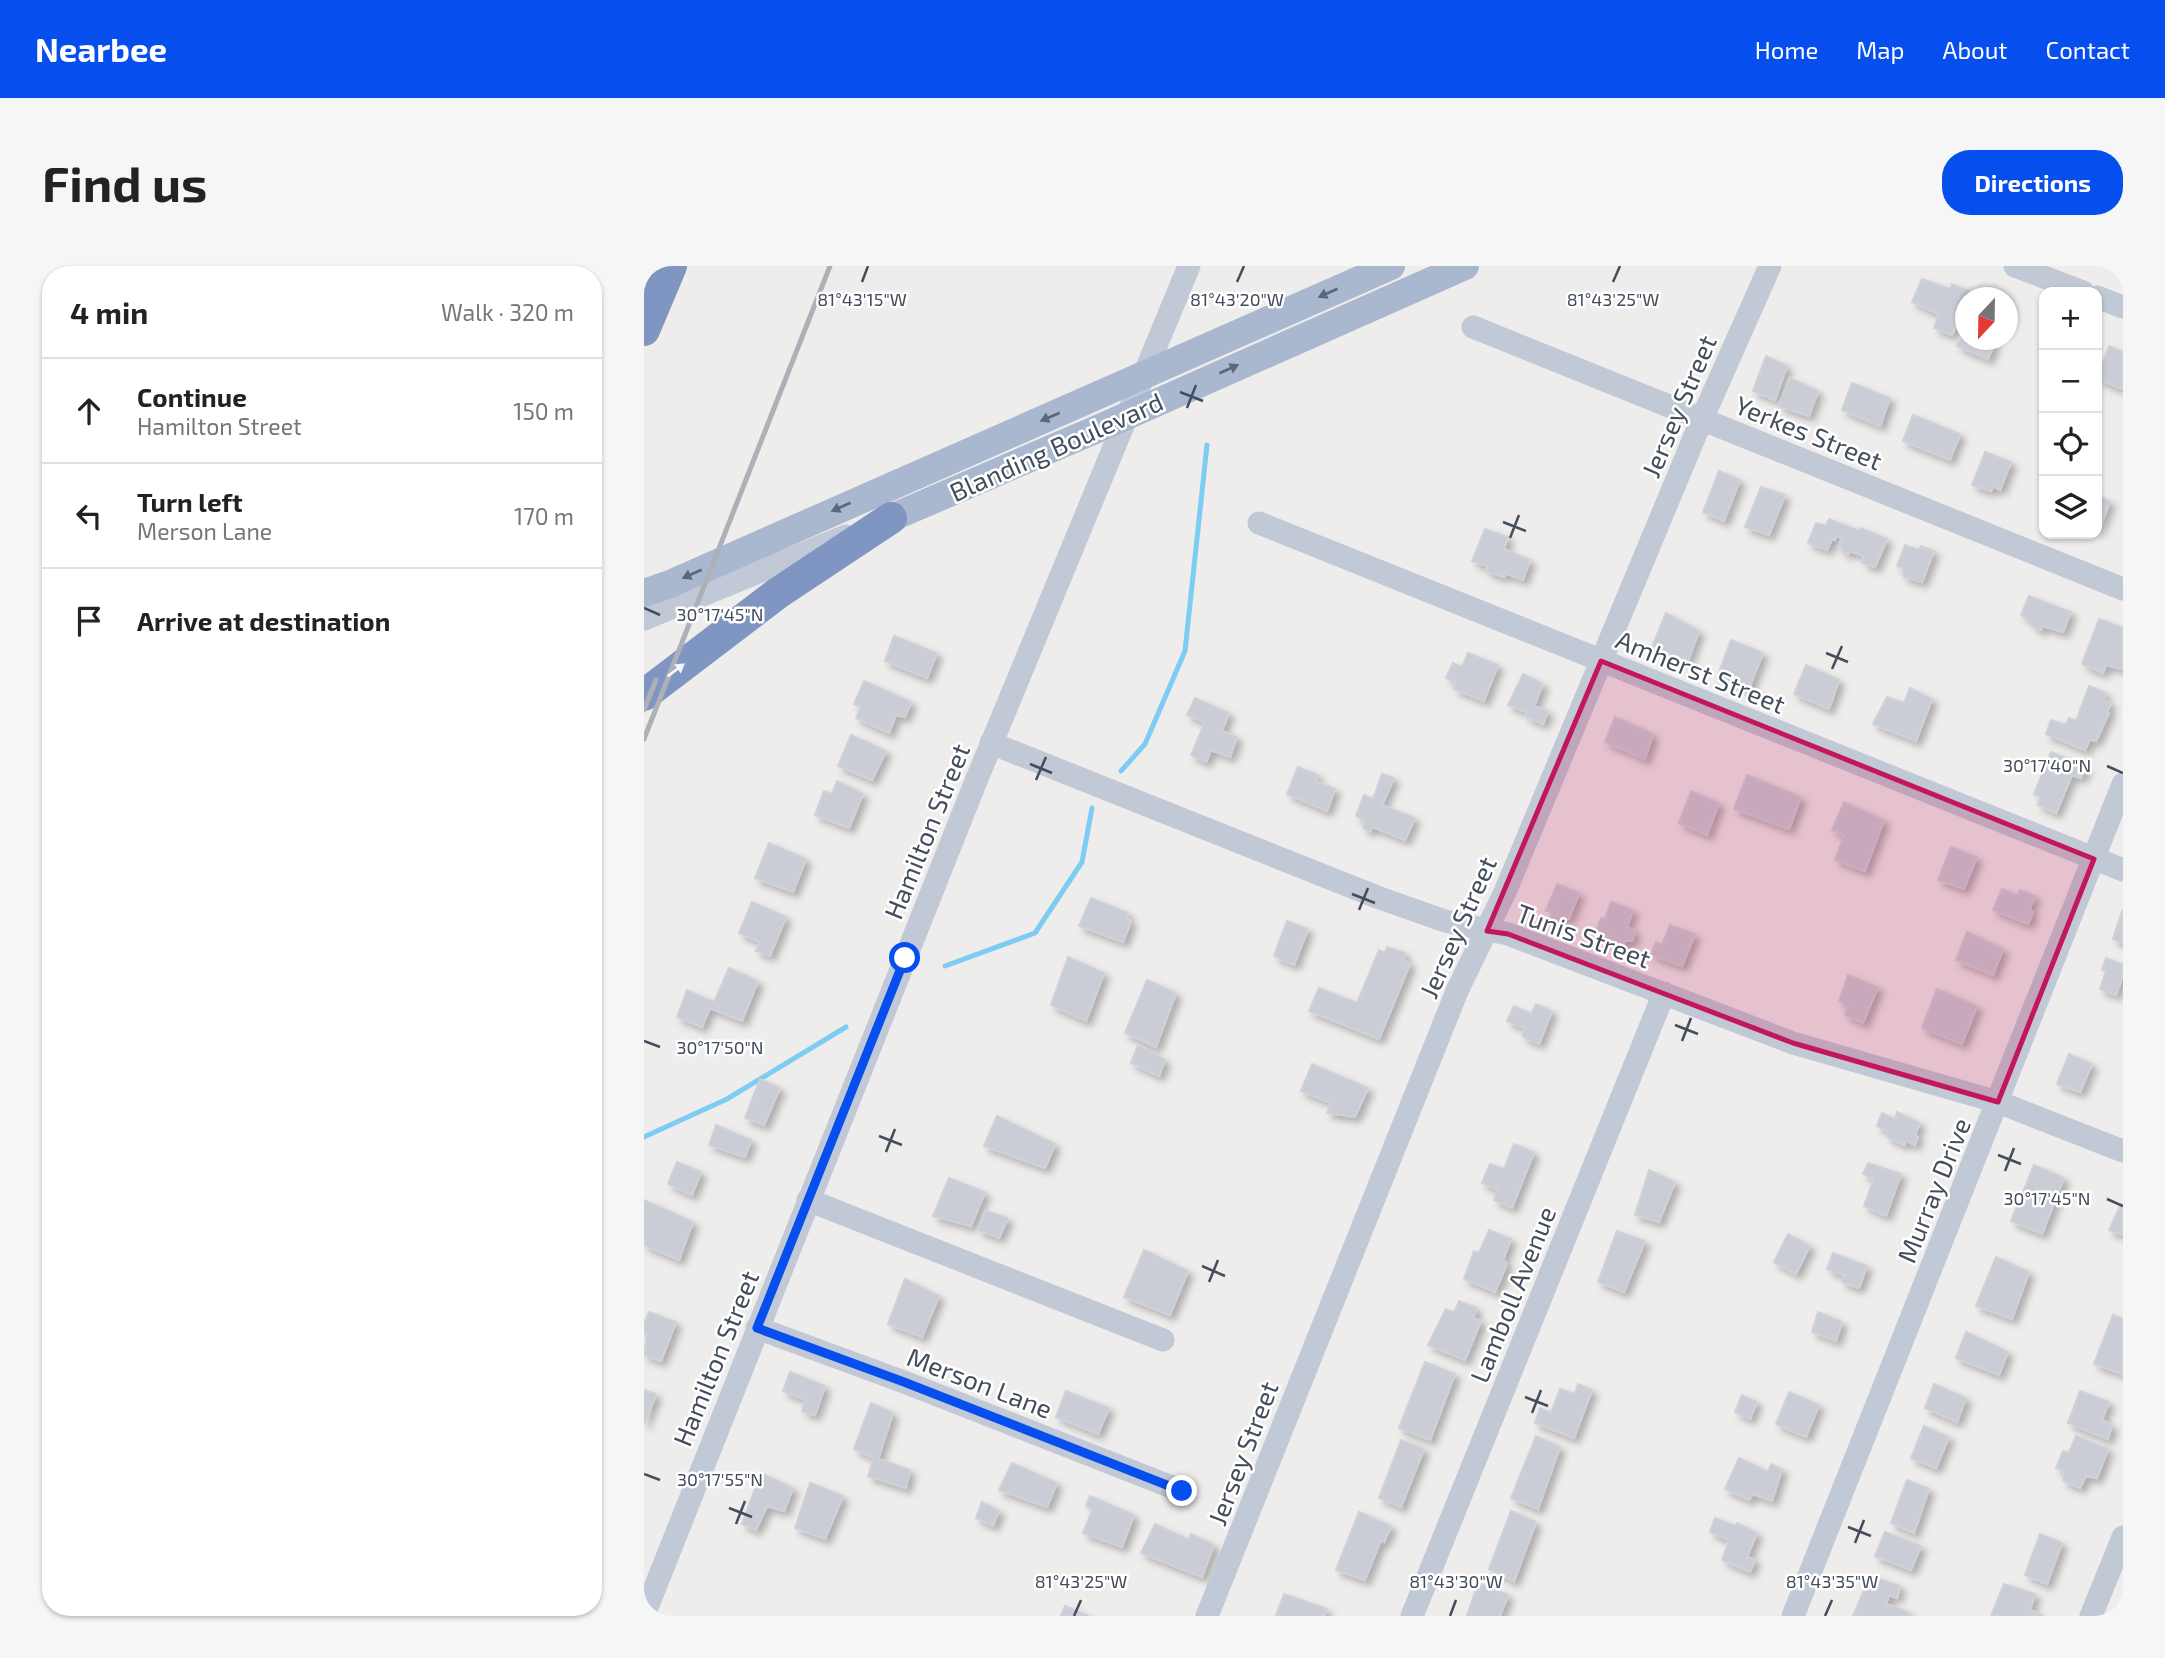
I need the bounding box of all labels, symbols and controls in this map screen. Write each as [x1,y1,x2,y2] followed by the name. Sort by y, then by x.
[35,29,167,69] text: Nearbee
[1755,35,1818,64] text: Home
[1856,35,1904,64] text: Map
[1942,35,2008,64] text: About
[2046,35,2130,64] text: Contact
[1942,150,2123,215] button: Directions
[42,153,207,212] text: Find us
[1318,287,1338,299] one-way arrow
[1955,287,2018,350] north arrow
[2039,287,2102,539] map controls
[2039,287,2102,350] button: +
[817,288,907,310] text: 81°43'15"W
[1190,288,1284,310] text: 81°43'20"W
[1567,288,1659,310] text: 81°43'25"W
[70,294,148,330] text: 4 min
[441,298,574,326] text: Walk · 320 m
[1634,330,1722,482] street label: Jersey Street
[2039,350,2102,413] button: −
[1219,364,1240,375] one-way arrow
[137,381,247,412] text: Continue
[945,385,1167,507] street label: Blanding Boulevard
[1731,388,1887,476] street label: Yerkes Street
[70,392,108,430] icon: ahead
[513,397,574,425] text: 150 m
[137,412,302,440] text: Hamilton Street
[1039,412,1060,423] one-way arrow
[2039,413,2102,476] button: locate
[2039,476,2102,539] button: layers
[137,486,243,517] text: Turn left
[70,497,108,535] icon: left
[831,501,851,513] one-way arrow
[514,502,574,530] text: 170 m
[137,517,272,545] text: Merson Lane
[681,569,702,580] one-way arrow
[70,602,108,640] icon: arrive
[677,603,763,625] text: 30°17'45"N
[137,605,390,636] text: Arrive at destination
[1612,623,1790,719] street label: Amherst Street
[667,663,685,677] one-way arrow
[877,739,975,923] street label: Hamilton Street
[2003,754,2091,776] text: 30°17'40"N
[1412,851,1502,1003] street label: Jersey Street
[1513,896,1655,974] street label: Tunis Street
[889,942,920,973] route start
[676,1036,764,1058] text: 30°17'50"N
[1890,1113,1976,1267] street label: Murray Drive
[2004,1187,2090,1209] text: 30°17'45"N
[1463,1201,1561,1387] street label: Lamboll Avenue
[666,1266,764,1450] street label: Hamilton Street
[903,1340,1057,1424] street label: Merson Lane
[1200,1377,1284,1529] street label: Jersey Street
[677,1468,763,1490] text: 30°17'55"N
[1166,1475,1197,1506] route end
[1035,1570,1127,1592] text: 81°43'25"W
[1409,1570,1503,1592] text: 81°43'30"W
[1786,1570,1878,1592] text: 81°43'35"W

